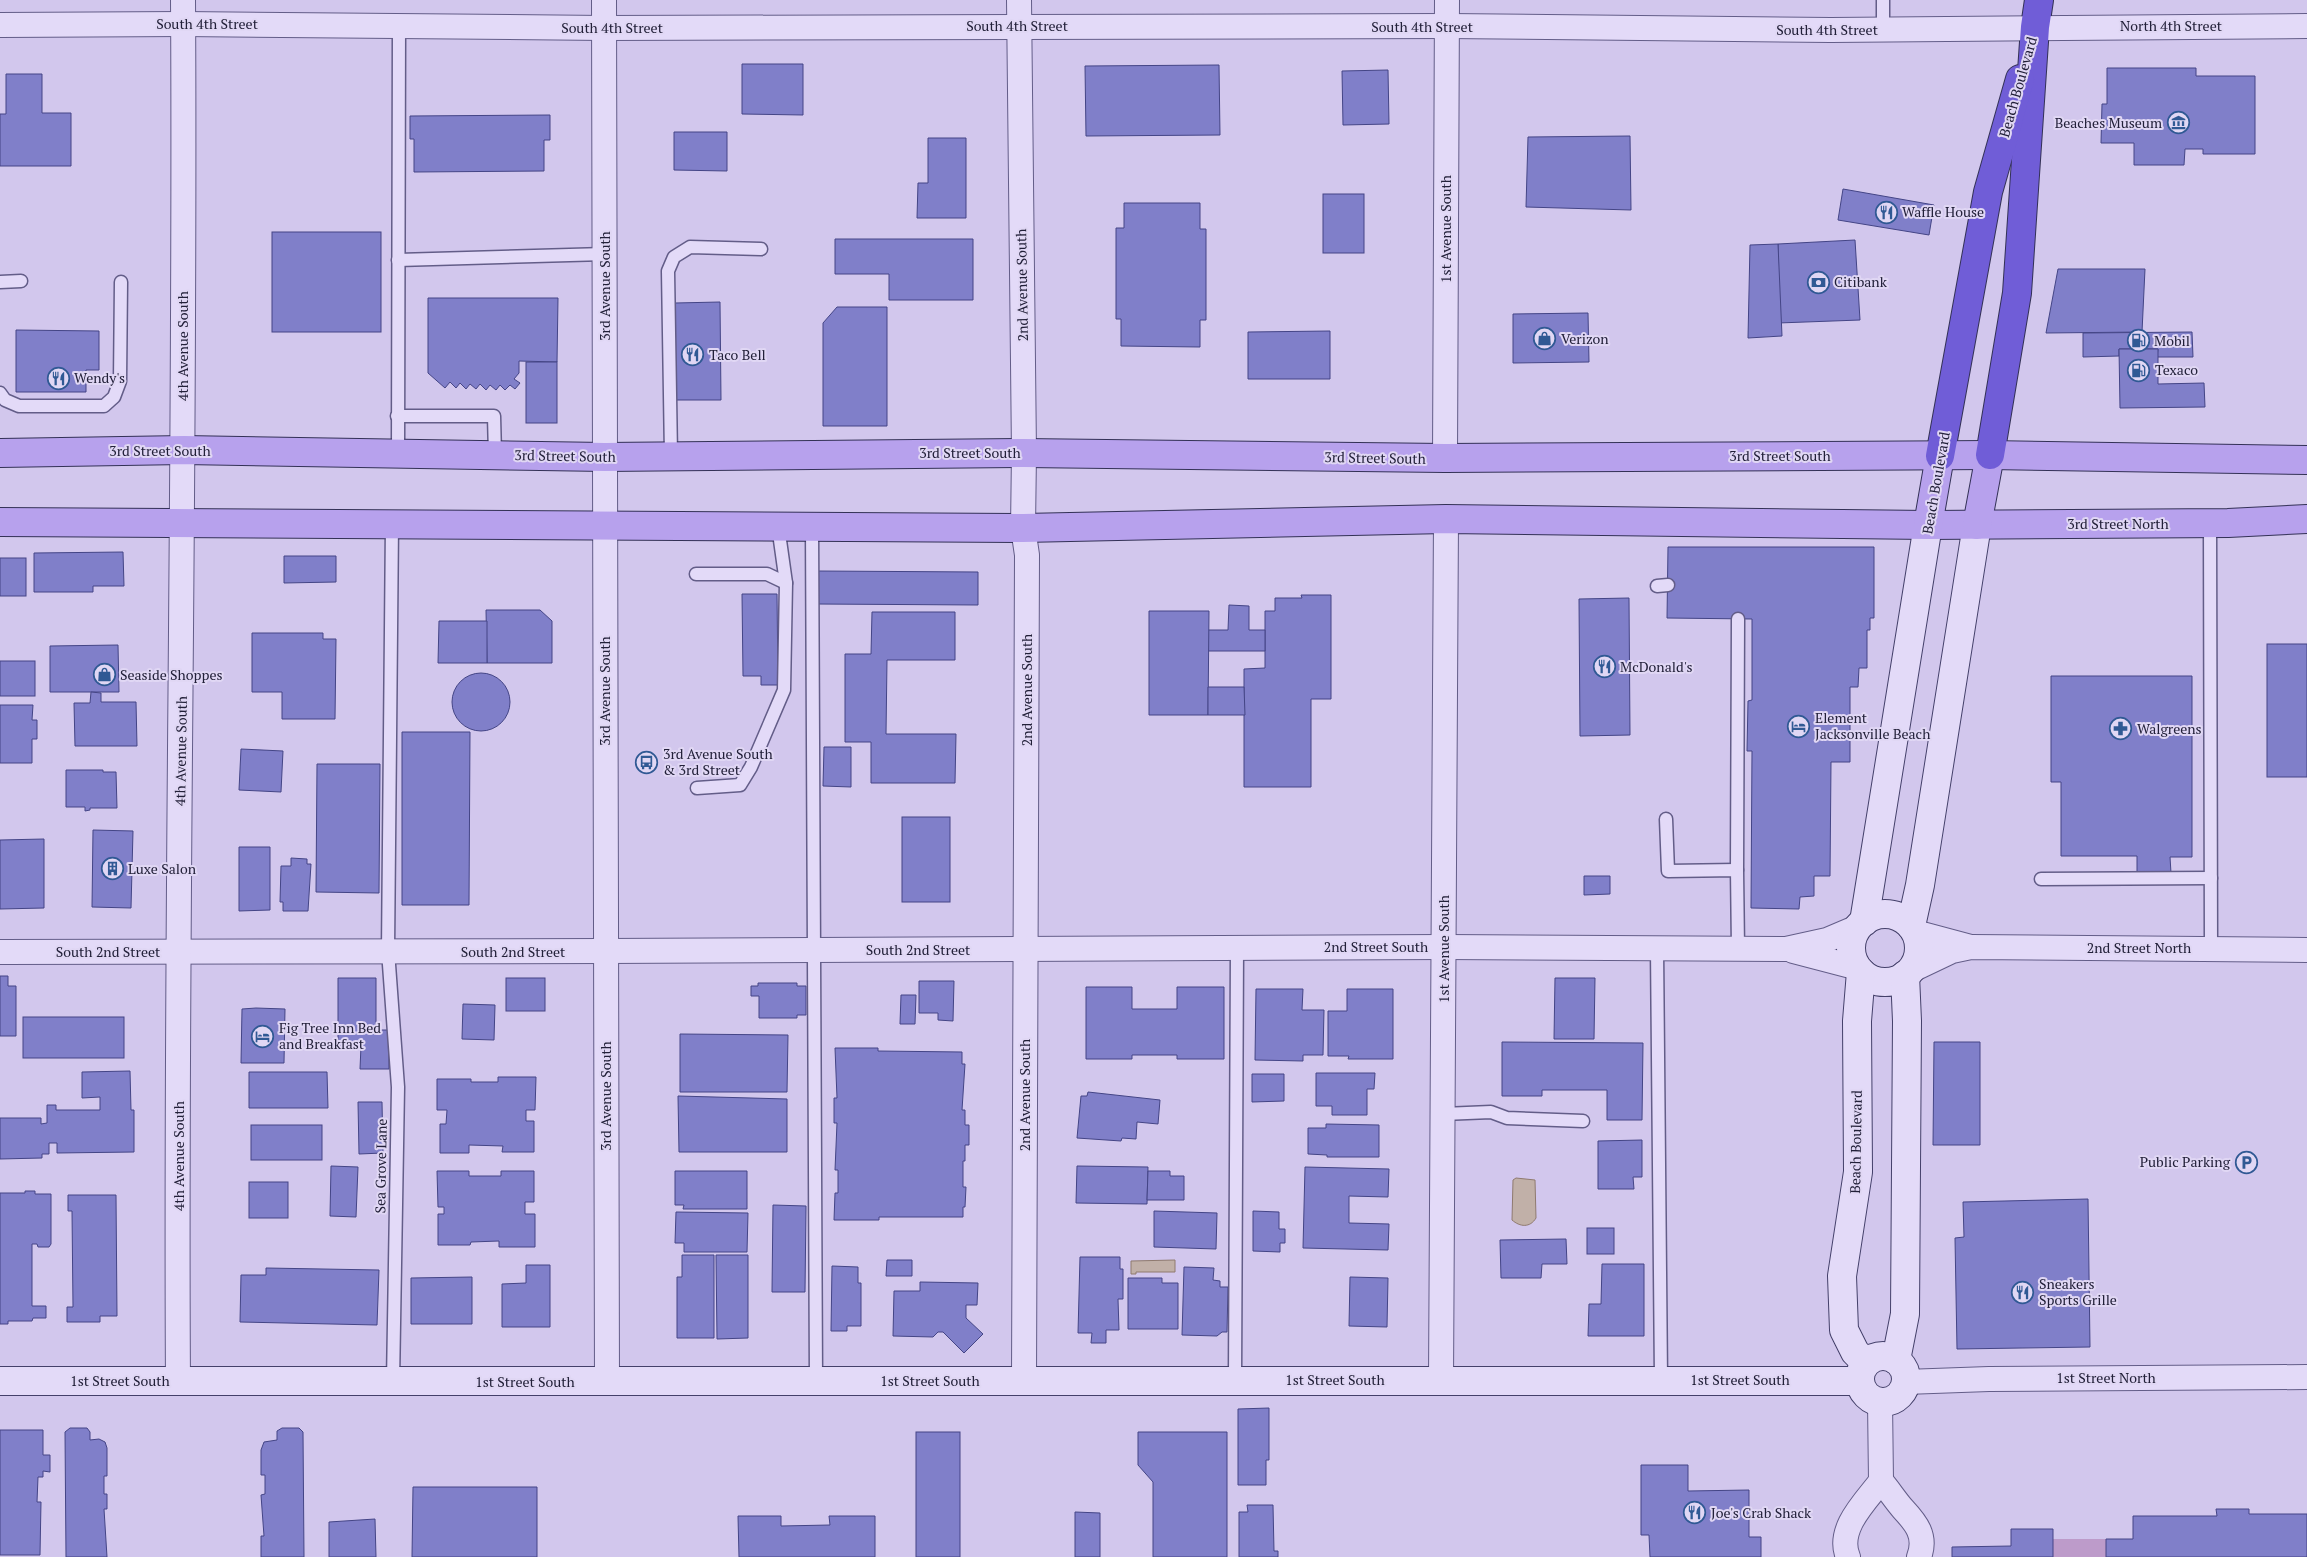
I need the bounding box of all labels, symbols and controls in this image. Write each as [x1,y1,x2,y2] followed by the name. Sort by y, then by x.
[156,14,259,33] street label: South 4th Street
[966,16,1069,35] street label: South 4th Street
[2120,16,2223,35] street label: North 4th Street
[1371,17,1474,36] street label: South 4th Street
[561,18,664,37] street label: South 4th Street
[1776,20,1879,39] street label: South 4th Street
[1994,34,2041,139] street label: Beach Boulevard
[2166,111,2190,135] museum icon: Beaches Museum
[2055,113,2162,132] place label: Beaches Museum
[1436,175,1455,283] street label: 1st Avenue South
[1874,200,1898,224] restaurant icon: Waffle House
[1902,202,1984,221] place label: Waffle House
[1011,229,1032,341] street label: 2nd Avenue South
[595,231,614,341] street label: 3rd Avenue South
[1806,270,1830,294] bank icon: Citibank
[1834,272,1888,291] place label: Citibank
[173,291,192,401] street label: 4th Avenue South
[1533,327,1557,351] shop icon: Verizon
[1561,329,1609,348] place label: Verizon
[2126,329,2150,353] fuel station icon: Mobil
[2154,331,2190,350] place label: Mobil
[681,343,705,367] restaurant icon: Taco Bell
[709,345,766,364] place label: Taco Bell
[2127,358,2151,382] fuel station icon: Texaco
[2155,360,2198,379] place label: Texaco
[46,366,70,390] restaurant icon: Wendy's
[74,368,125,387] place label: Wendy's
[1917,430,1954,536] street label: Beach Boulevard
[109,441,211,460] street label: 3rd Street South
[919,443,1021,462] street label: 3rd Street South
[514,445,616,466] street label: 3rd Street South
[1729,446,1831,465] street label: 3rd Street South
[1324,447,1426,468] street label: 3rd Street South
[2067,514,2169,533] street label: 3rd Street North
[1017,634,1036,746] street label: 2nd Avenue South
[595,636,614,746] street label: 3rd Avenue South
[1592,655,1616,679] restaurant icon: McDonald's
[1620,657,1692,676] place label: McDonald's
[92,663,116,687] shop icon: Seaside Shoppes
[120,665,223,684] place label: Seaside Shoppes
[170,696,191,806] street label: 4th Avenue South
[1815,708,1930,743] place label: Element Jacksonville Beach
[1787,714,1811,738] hotel icon: Element Jacksonville Beach
[2109,717,2133,741] pharmacy icon: Walgreens
[2137,719,2202,738] place label: Walgreens
[663,744,773,779] place label: 3rd Avenue South & 3rd Street
[635,750,659,774] bus stop icon: 3rd Avenue South & 3rd Street
[100,857,124,881] building icon: Luxe Salon
[128,859,197,878] place label: Luxe Salon
[1434,895,1453,1003] street label: 1st Avenue South
[1324,937,1428,956] street label: 2nd Street South
[2087,938,2191,957] street label: 2nd Street North
[866,940,971,959] street label: South 2nd Street
[56,942,161,961] street label: South 2nd Street
[461,942,566,961] street label: South 2nd Street
[279,1018,381,1053] place label: Fig Tree Inn Bed and Breakfast
[251,1024,275,1048] hotel icon: Fig Tree Inn Bed and Breakfast
[1015,1039,1034,1151] street label: 2nd Avenue South
[596,1041,615,1151] street label: 3rd Avenue South
[1845,1090,1866,1194] street label: Beach Boulevard
[169,1101,188,1211] street label: 4th Avenue South
[370,1118,391,1214] street label: Sea Grove Lane
[2234,1150,2258,1174] parking icon: Public Parking
[2140,1152,2231,1171] place label: Public Parking
[2039,1274,2117,1309] place label: Sneakers Sports Grille
[2011,1280,2035,1304] restaurant icon: Sneakers Sports Grille
[2056,1368,2156,1387] street label: 1st Street North
[1285,1370,1385,1389] street label: 1st Street South
[1690,1370,1790,1389] street label: 1st Street South
[70,1371,170,1390] street label: 1st Street South
[880,1371,980,1390] street label: 1st Street South
[475,1372,575,1391] street label: 1st Street South
[1683,1501,1707,1525] restaurant icon: Joe's Crab Shack
[1711,1503,1812,1522] place label: Joe's Crab Shack

